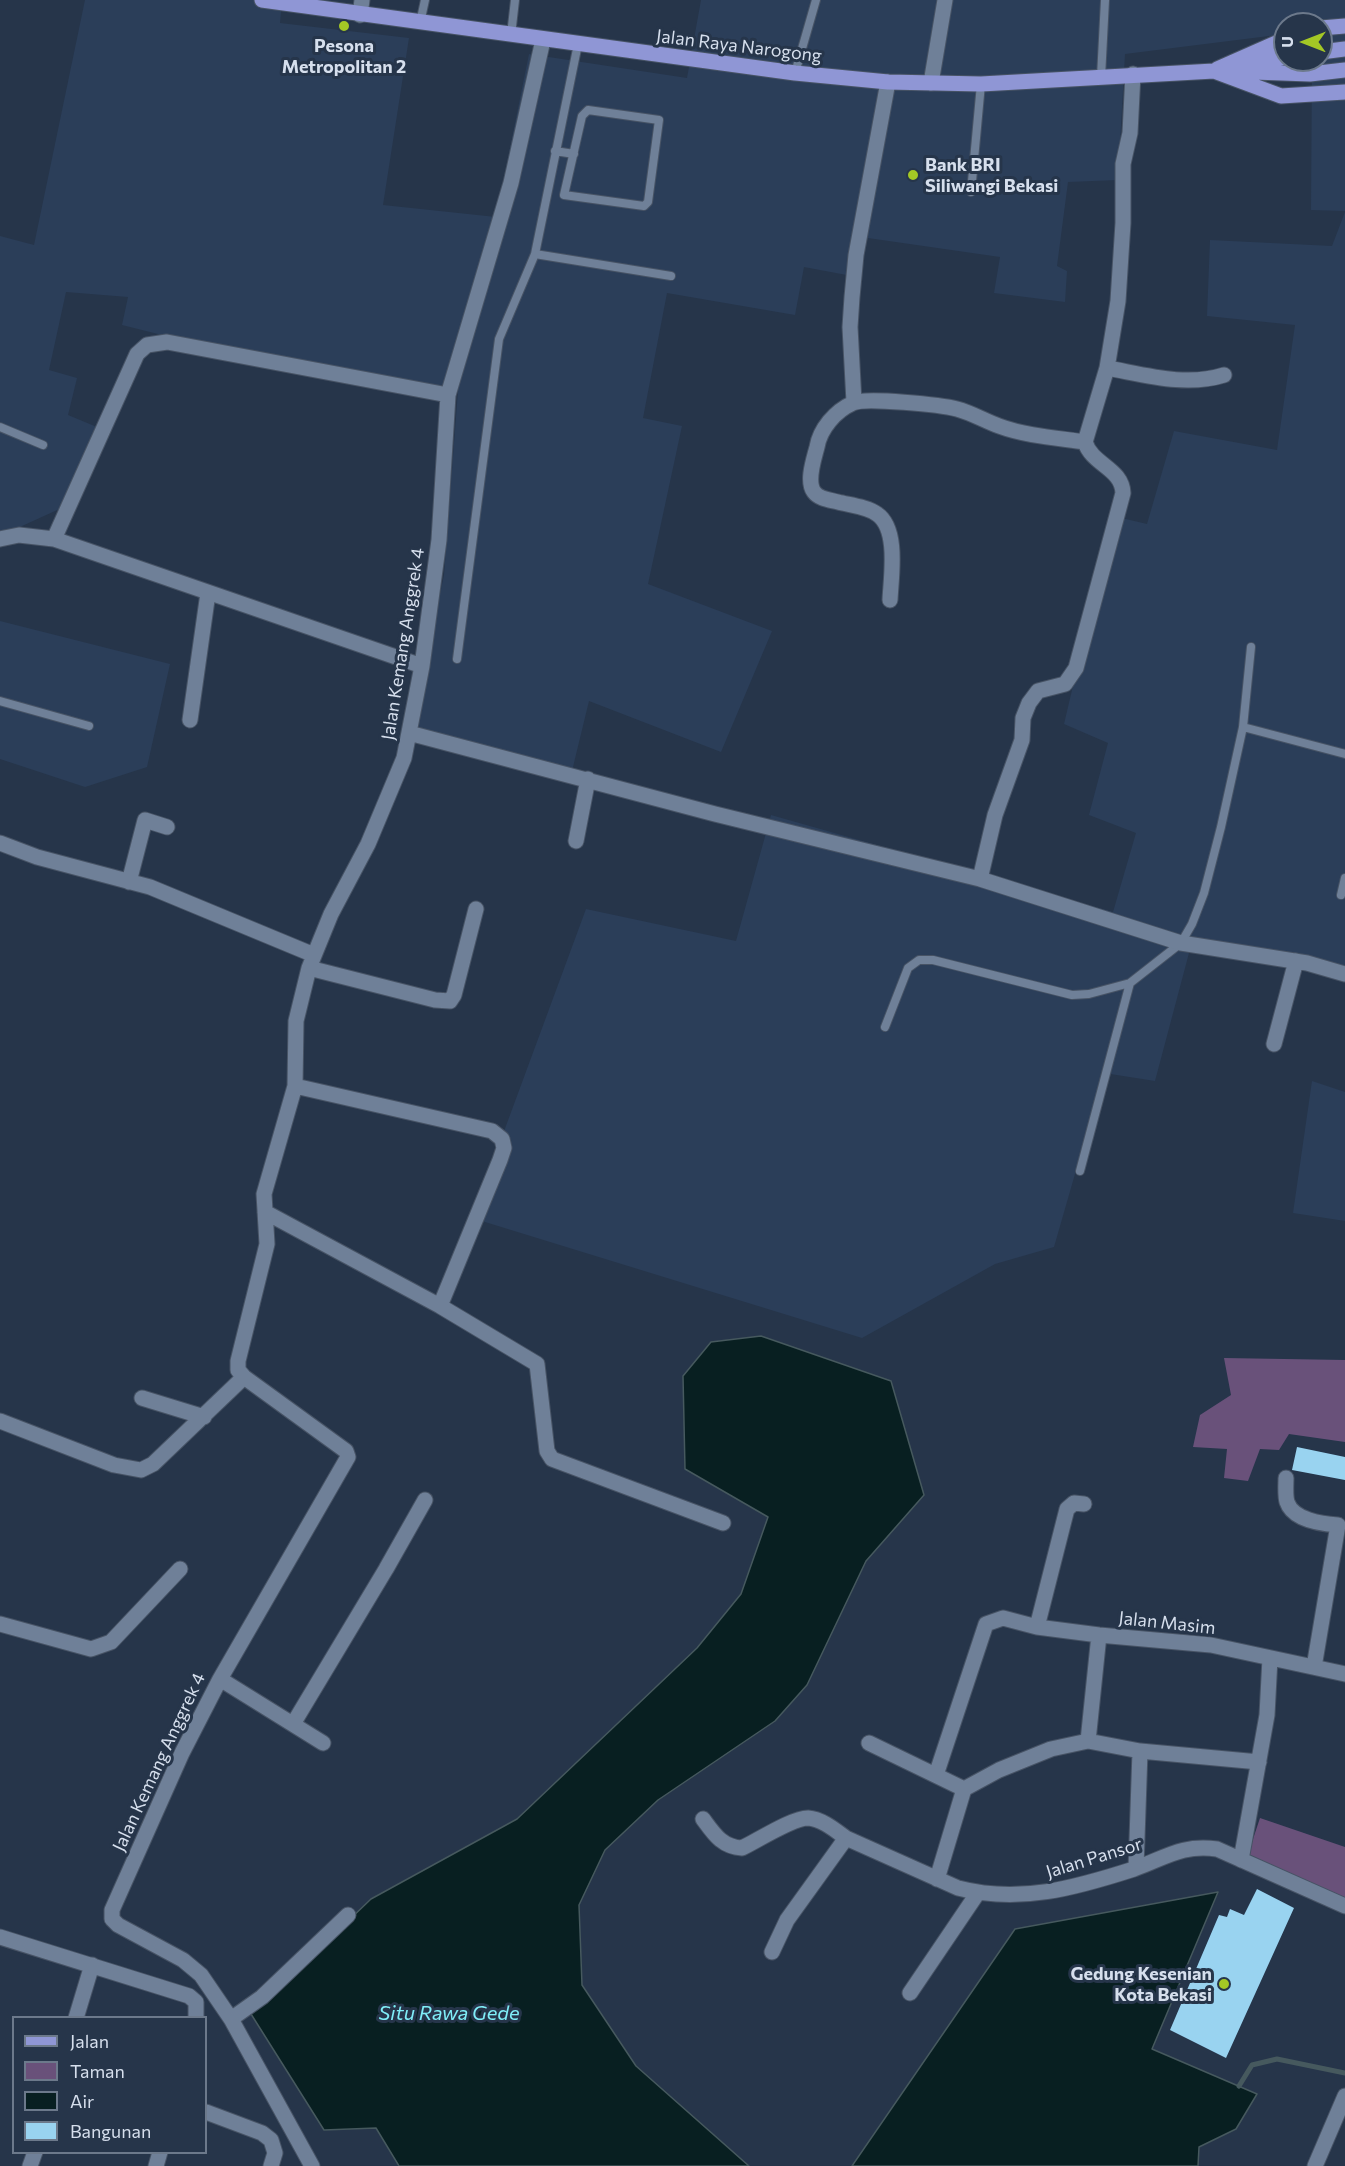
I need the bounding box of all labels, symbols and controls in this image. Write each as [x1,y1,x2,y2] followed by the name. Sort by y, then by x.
[1273,12,1333,72] north arrow
[337,19,351,33] marker: Pesona Metropolitan 2
[655,25,823,67] street label: Jalan Raya Narogong
[282,35,406,78] place label: Pesona Metropolitan 2
[1277,36,1296,48] text: U
[925,154,1058,196] place label: Bank BRI Siliwangi Bekasi
[906,168,920,182] marker: Bank BRI Siliwangi Bekasi
[377,546,429,742] street label: Jalan Kemang Anggrek 4
[1117,1607,1217,1639] street label: Jalan Masim
[108,1669,210,1855] street label: Jalan Kemang Anggrek 4
[1043,1833,1145,1883] street label: Jalan Pansor
[1070,1963,1212,2006] place label: Gedung Kesenian Kota Bekasi
[1217,1977,1231,1991] marker: Gedung Kesenian Kota Bekasi
[379,2001,519,2025] water label: Situ Rawa Gede
[12,2016,207,2154] legend
[70,2030,109,2052] text: Jalan
[70,2060,125,2082] text: Taman
[70,2090,94,2112] text: Air
[70,2120,151,2142] text: Bangunan

